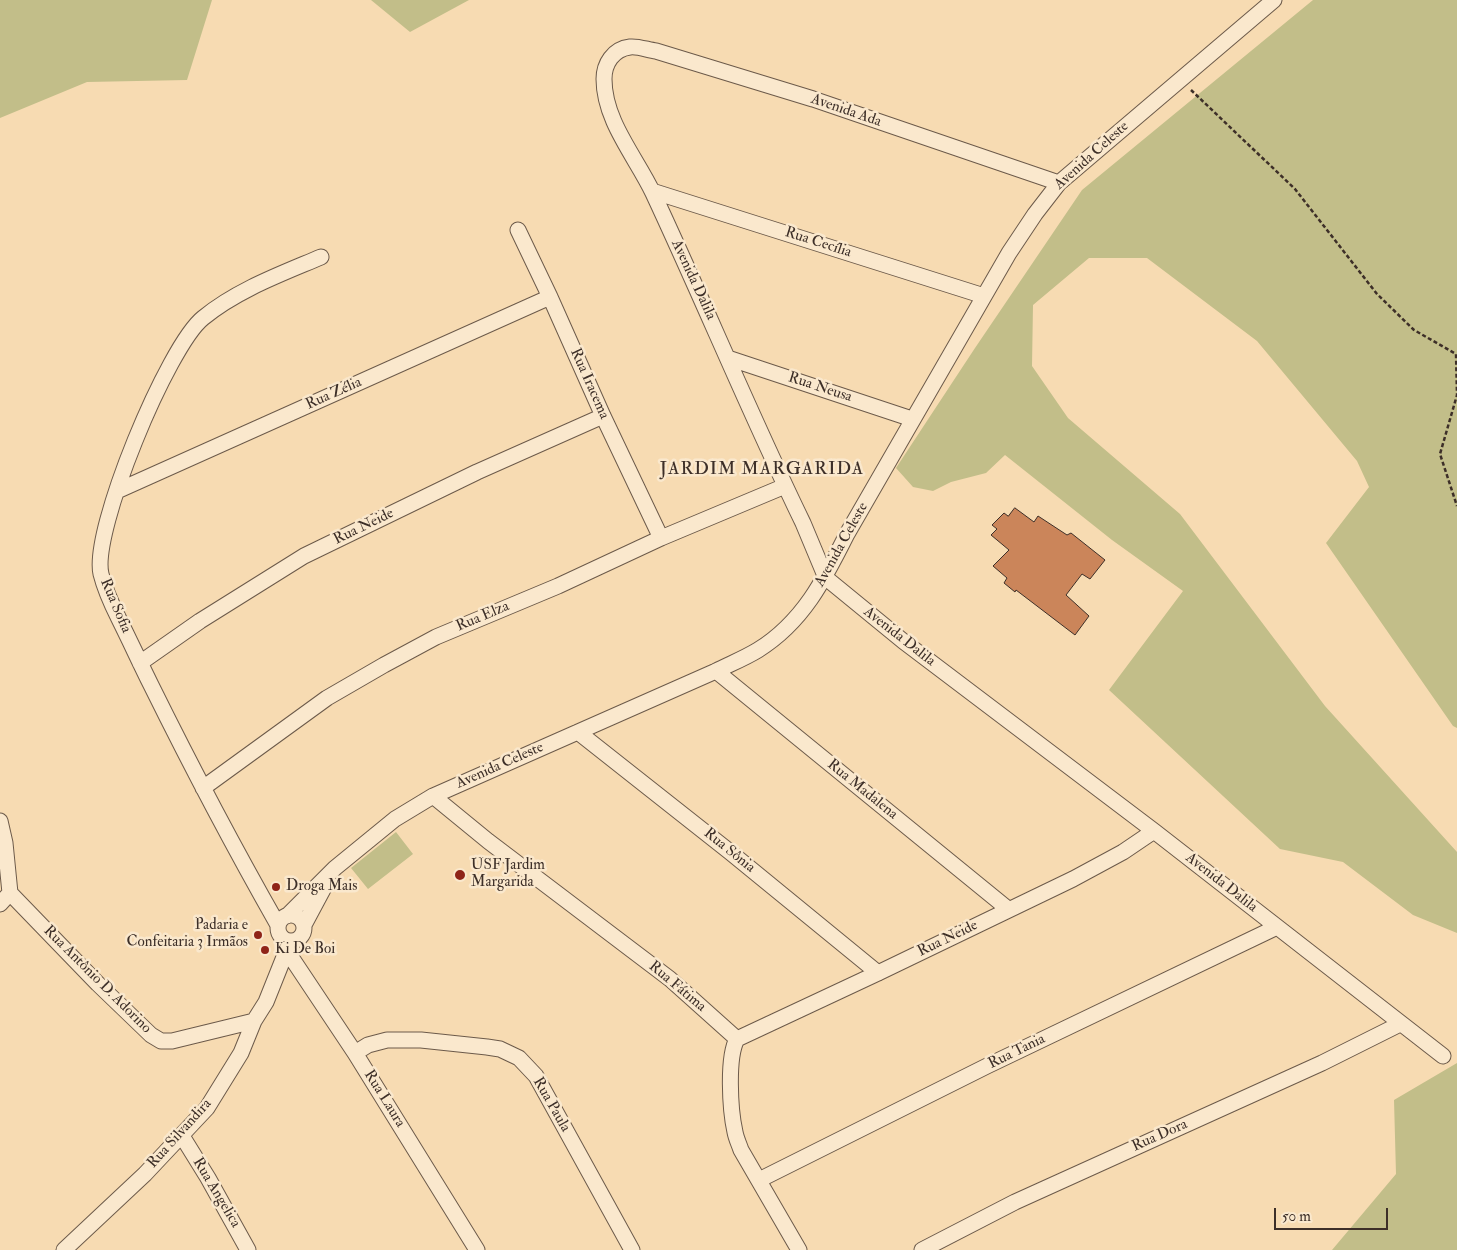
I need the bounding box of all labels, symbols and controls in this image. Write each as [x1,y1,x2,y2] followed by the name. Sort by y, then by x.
[808,91,884,131] street label: Avenida Ada
[1051,118,1133,194] street label: Avenida Celeste
[782,224,854,262] street label: Rua Cecília
[667,237,719,323] street label: Avenida Dalila
[565,346,613,422] street label: Rua Iracema
[786,369,854,407] street label: Rua Neusa
[303,374,365,414] street label: Rua Zélia
[658,459,866,481] district label: JARDIM MARGARIDA
[811,500,873,590] street label: Avenida Celeste
[331,505,397,549] street label: Rua Neide
[95,576,135,636] street label: Rua Sofia
[454,598,512,636] street label: Rua Elza
[859,603,939,671] street label: Avenida Dalila
[454,739,546,793] street label: Avenida Celeste
[823,756,901,824] street label: Rua Madalena
[700,825,758,877] street label: Rua Sônia
[1181,849,1261,917] street label: Avenida Dalila
[471,857,545,892] place label: USF Jardim Margarida
[453,868,467,882] marker: USF Jardim Margarida
[286,878,357,896] place label: Droga Mais
[270,881,282,893] marker: Droga Mais
[126,917,248,952] place label: Padaria e Confeitaria 3 Irmãos
[915,917,981,961] street label: Rua Neide
[39,922,155,1038] street label: Rua Antônio D. Adorino
[252,929,264,941] marker: Padaria e Confeitaria 3 Irmãos
[275,941,335,959] place label: Ki De Boi
[259,944,271,956] marker: Ki De Boi
[645,958,709,1016] street label: Rua Fátima
[986,1030,1048,1074] street label: Rua Tania
[359,1067,409,1131] street label: Rua Laura
[528,1075,574,1135] street label: Rua Paula
[144,1096,216,1172] street label: Rua Silvandira
[1129,1116,1191,1156] street label: Rua Dora
[188,1155,244,1231] street label: Rua Angelica
[1277,1198,1391,1230] scale bar
[1282,1207,1311,1226] text: 50 m

